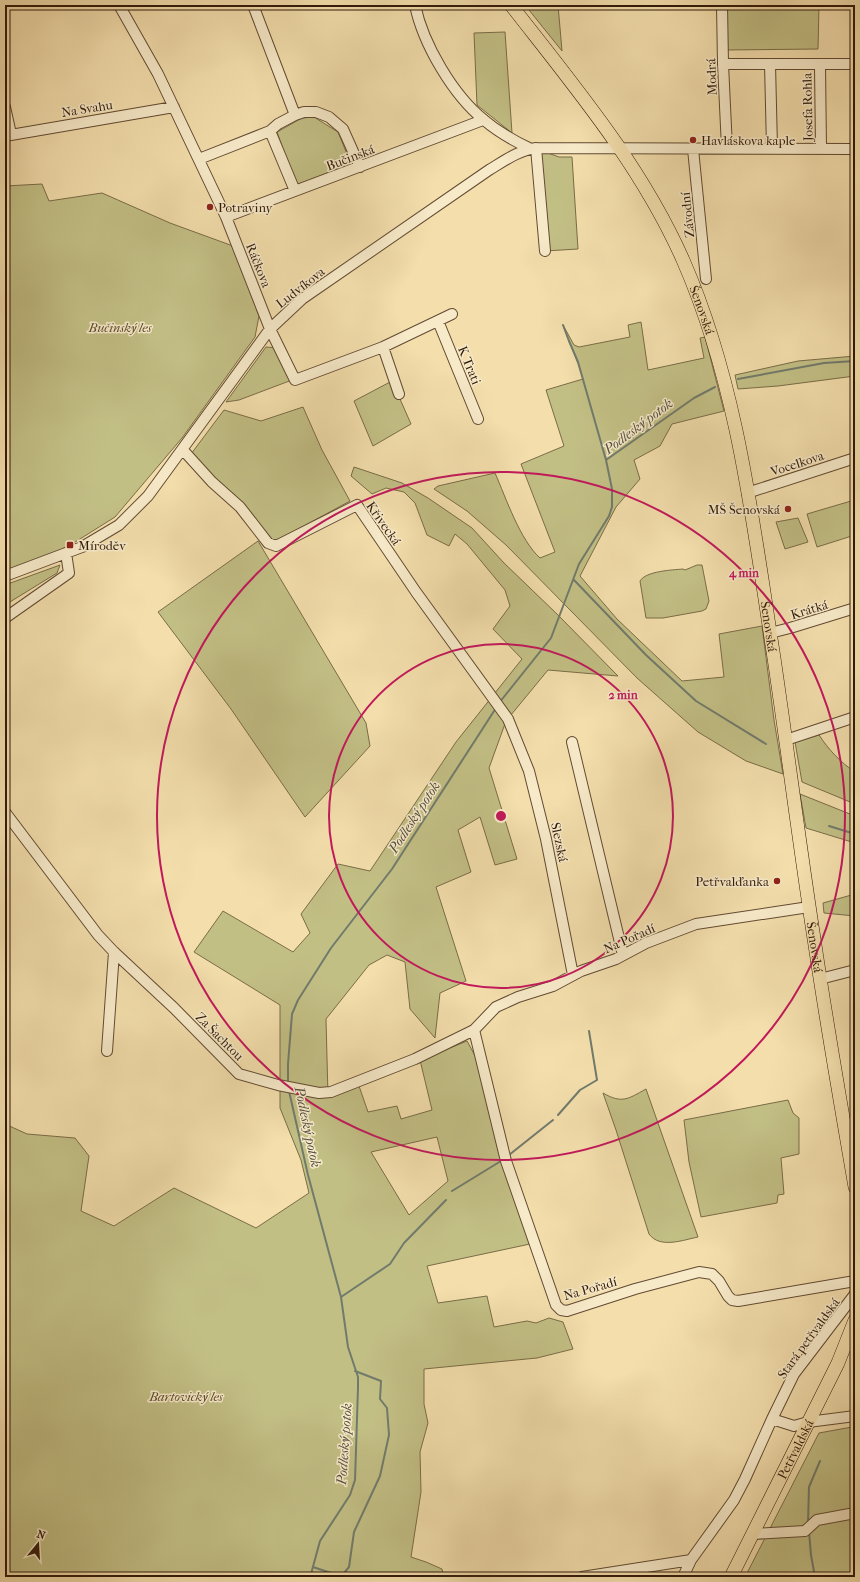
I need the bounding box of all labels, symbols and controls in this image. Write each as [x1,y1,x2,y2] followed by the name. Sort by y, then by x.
[703,57,720,96] street label: Modrá
[799,72,816,142] street label: Josefa Rohla
[60,97,114,120] street label: Na Svahu
[701,133,796,148] place label: Havláskova kaple
[688,135,698,145] marker: Havláskova kaple
[324,141,377,173] street label: Bučinská
[678,191,697,239] street label: Závodní
[218,200,274,215] place label: Potraviny
[205,202,215,212] marker: Potraviny
[243,241,275,290] street label: Ráčkova
[273,263,328,311] street label: Ludvíkova
[686,283,718,337] street label: Šenovská
[88,320,152,335] park label: Bučinský les
[455,344,484,387] street label: K Trati
[600,395,676,459] water label: Podleský potok
[768,448,827,479] street label: Vocelkova
[363,499,405,549] street label: Křivecká
[708,502,781,517] place label: MŠ Šenovská
[783,504,793,514] marker: MŠ Šenovská
[78,538,126,553] place label: Míroděv
[65,540,75,550] marker: Míroděv
[728,566,760,581] text: 4 min
[789,596,831,622] street label: Krátká
[757,600,780,654] street label: Šenovská
[608,688,639,702] text: 2 min
[384,778,444,857] water label: Podleský potok
[494,809,508,823] centre of rings
[548,821,571,864] street label: Slezská
[695,874,770,889] place label: Petřvalďanka
[772,876,782,886] marker: Petřvalďanka
[601,920,657,956] street label: Na Pořadí
[804,921,826,975] street label: Šenovská
[193,1009,247,1064] street label: Za Šachtou
[290,1084,324,1169] water label: Podleský potok
[562,1274,619,1303] street label: Na Pořadí
[774,1294,843,1381] street label: Stará petřvaldská
[148,1389,224,1404] park label: Bartovický les
[333,1402,356,1487] water label: Podleský potok
[774,1416,817,1482] street label: Petřvaldská
[18,1524,58,1564] north arrow
[35,1527,48,1543] text: N

